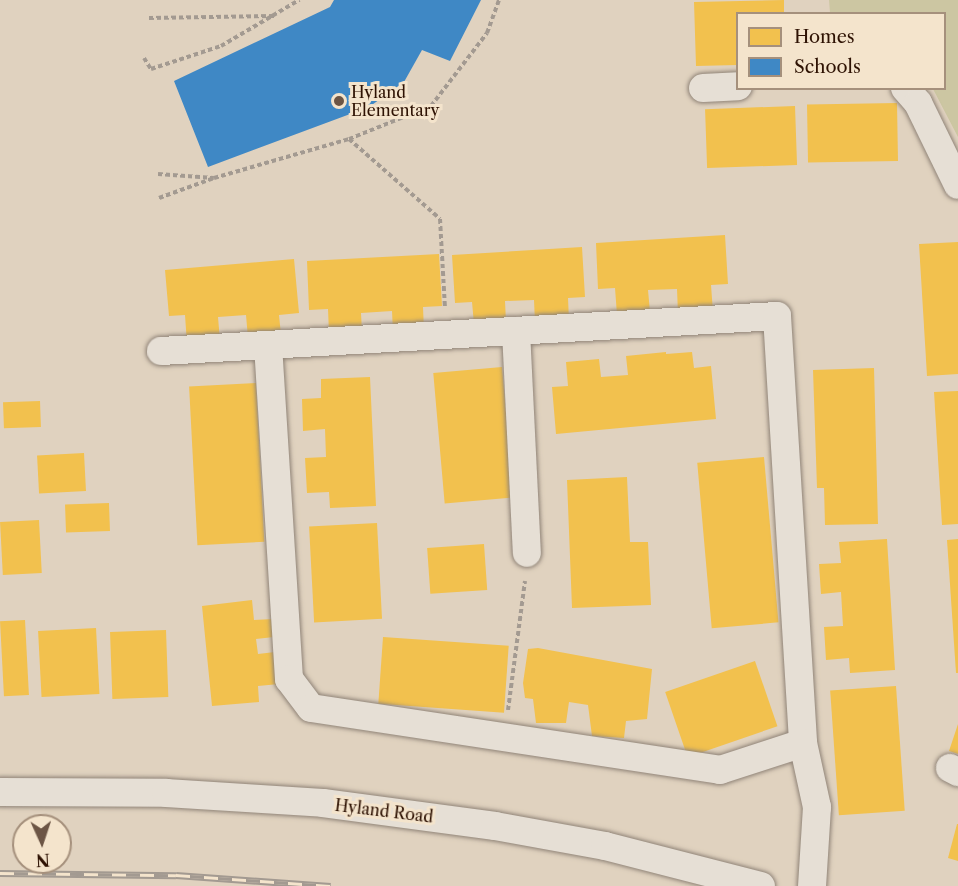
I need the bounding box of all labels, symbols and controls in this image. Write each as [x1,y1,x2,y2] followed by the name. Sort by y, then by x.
[736,12,946,90] legend
[794,26,855,48] text: Homes
[794,56,861,78] text: Schools
[351,82,439,120] place label: Hyland Elementary
[332,94,346,108] marker: Hyland Elementary
[334,795,434,827] street label: Hyland Road
[12,814,72,874] north arrow
[35,850,50,870] text: N

